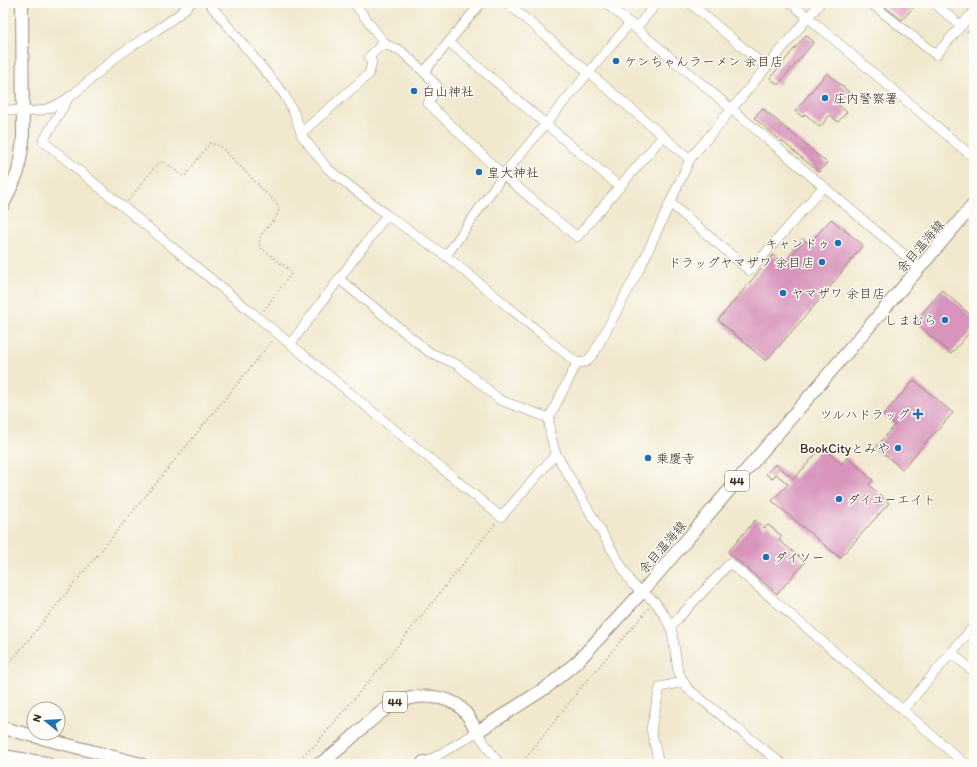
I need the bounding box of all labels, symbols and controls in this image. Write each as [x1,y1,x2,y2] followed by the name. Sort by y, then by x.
[624,54,783,69] place label: ケンちゃんラーメン 余目店
[611,56,621,66] marker: ケンちゃんラーメン 余目店
[422,84,474,99] place label: 白山神社
[409,86,419,96] marker: 白山神社
[833,91,898,106] place label: 庄内警察署
[820,93,830,103] marker: 庄内警察署
[487,165,539,180] place label: 皇大神社
[474,167,484,177] marker: 皇大神社
[893,216,948,276] street label: 余目温海線
[765,236,830,251] place label: キャンドゥ
[833,238,843,248] marker: キャンドゥ
[668,255,814,270] place label: ドラッグヤマザワ 余目店
[817,257,827,267] marker: ドラッグヤマザワ 余目店
[791,286,885,301] place label: ヤマザワ 余目店
[778,288,788,298] marker: ヤマザワ 余目店
[885,313,937,328] place label: しまむら
[940,315,950,325] marker: しまむら
[820,407,910,422] place label: ツルハドラッグ
[913,409,923,419] marker: ツルハドラッグ
[800,441,890,456] place label: BookCityとみや
[893,443,903,453] marker: BookCityとみや
[656,451,695,466] place label: 乗慶寺
[643,453,653,463] marker: 乗慶寺
[725,471,749,491] road number: 44
[847,492,936,507] place label: ダイユーエイト
[834,494,844,504] marker: ダイユーエイト
[635,517,690,577] street label: 余目温海線
[774,550,825,565] place label: ダイソー
[761,552,771,562] marker: ダイソー
[383,692,407,712] road number: 44
[26,701,66,741] north arrow
[30,713,44,724] text: N

